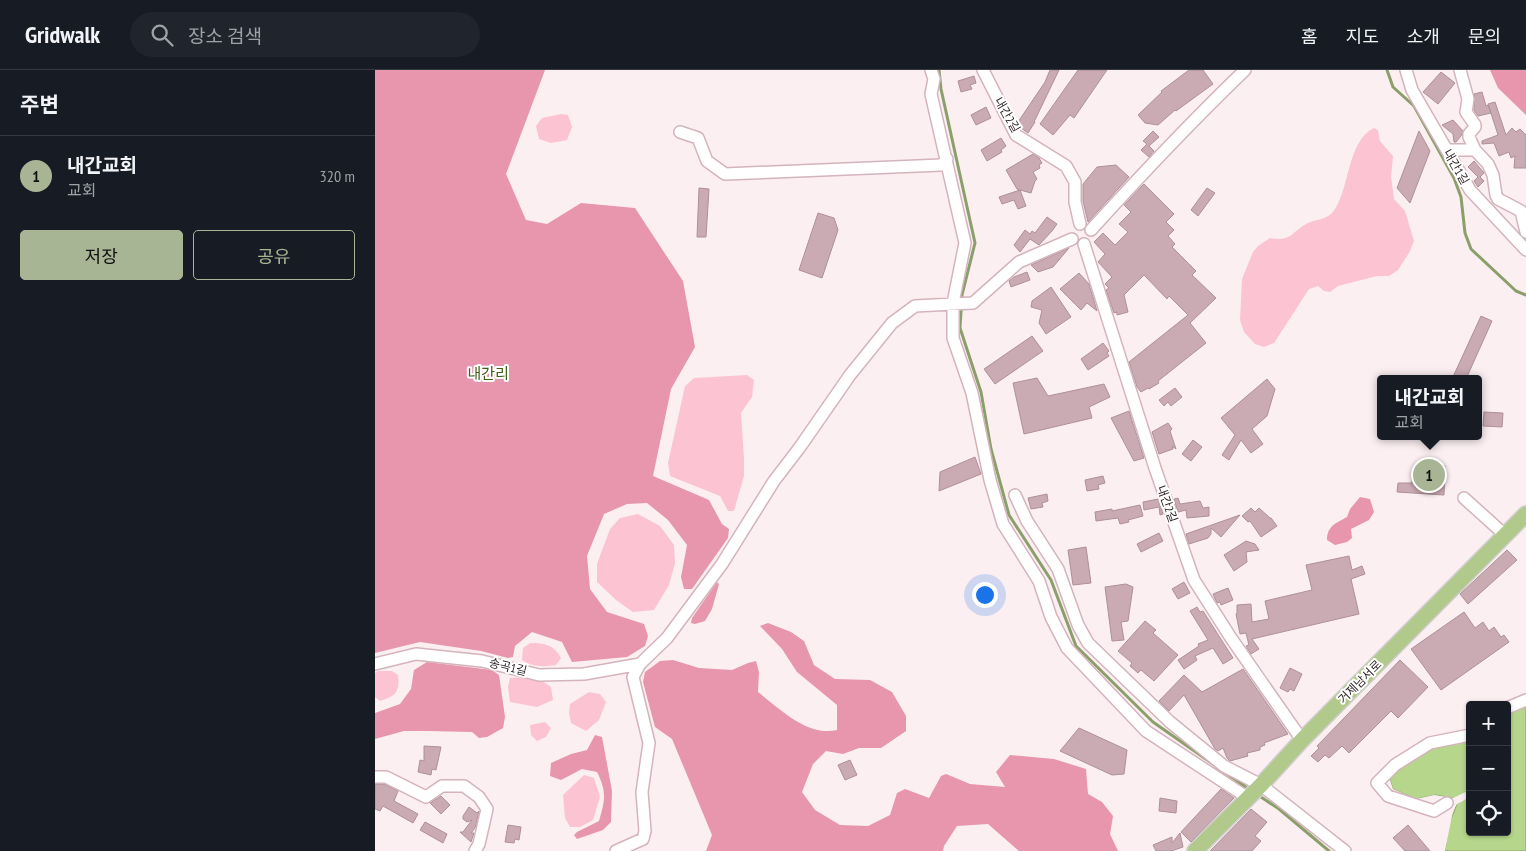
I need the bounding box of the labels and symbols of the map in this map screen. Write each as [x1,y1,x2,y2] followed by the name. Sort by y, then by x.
[991,94,1024,135] street label: 내간2길
[1440,146,1473,187] street label: 내간1길
[467,364,509,383] district label: 내간리
[1413,456,1445,494] pin: 1
[1154,483,1181,524] street label: 내간2길
[972,582,998,608] your location
[488,655,529,678] street label: 송곡1길
[1335,657,1384,706] street label: 거제남서로

